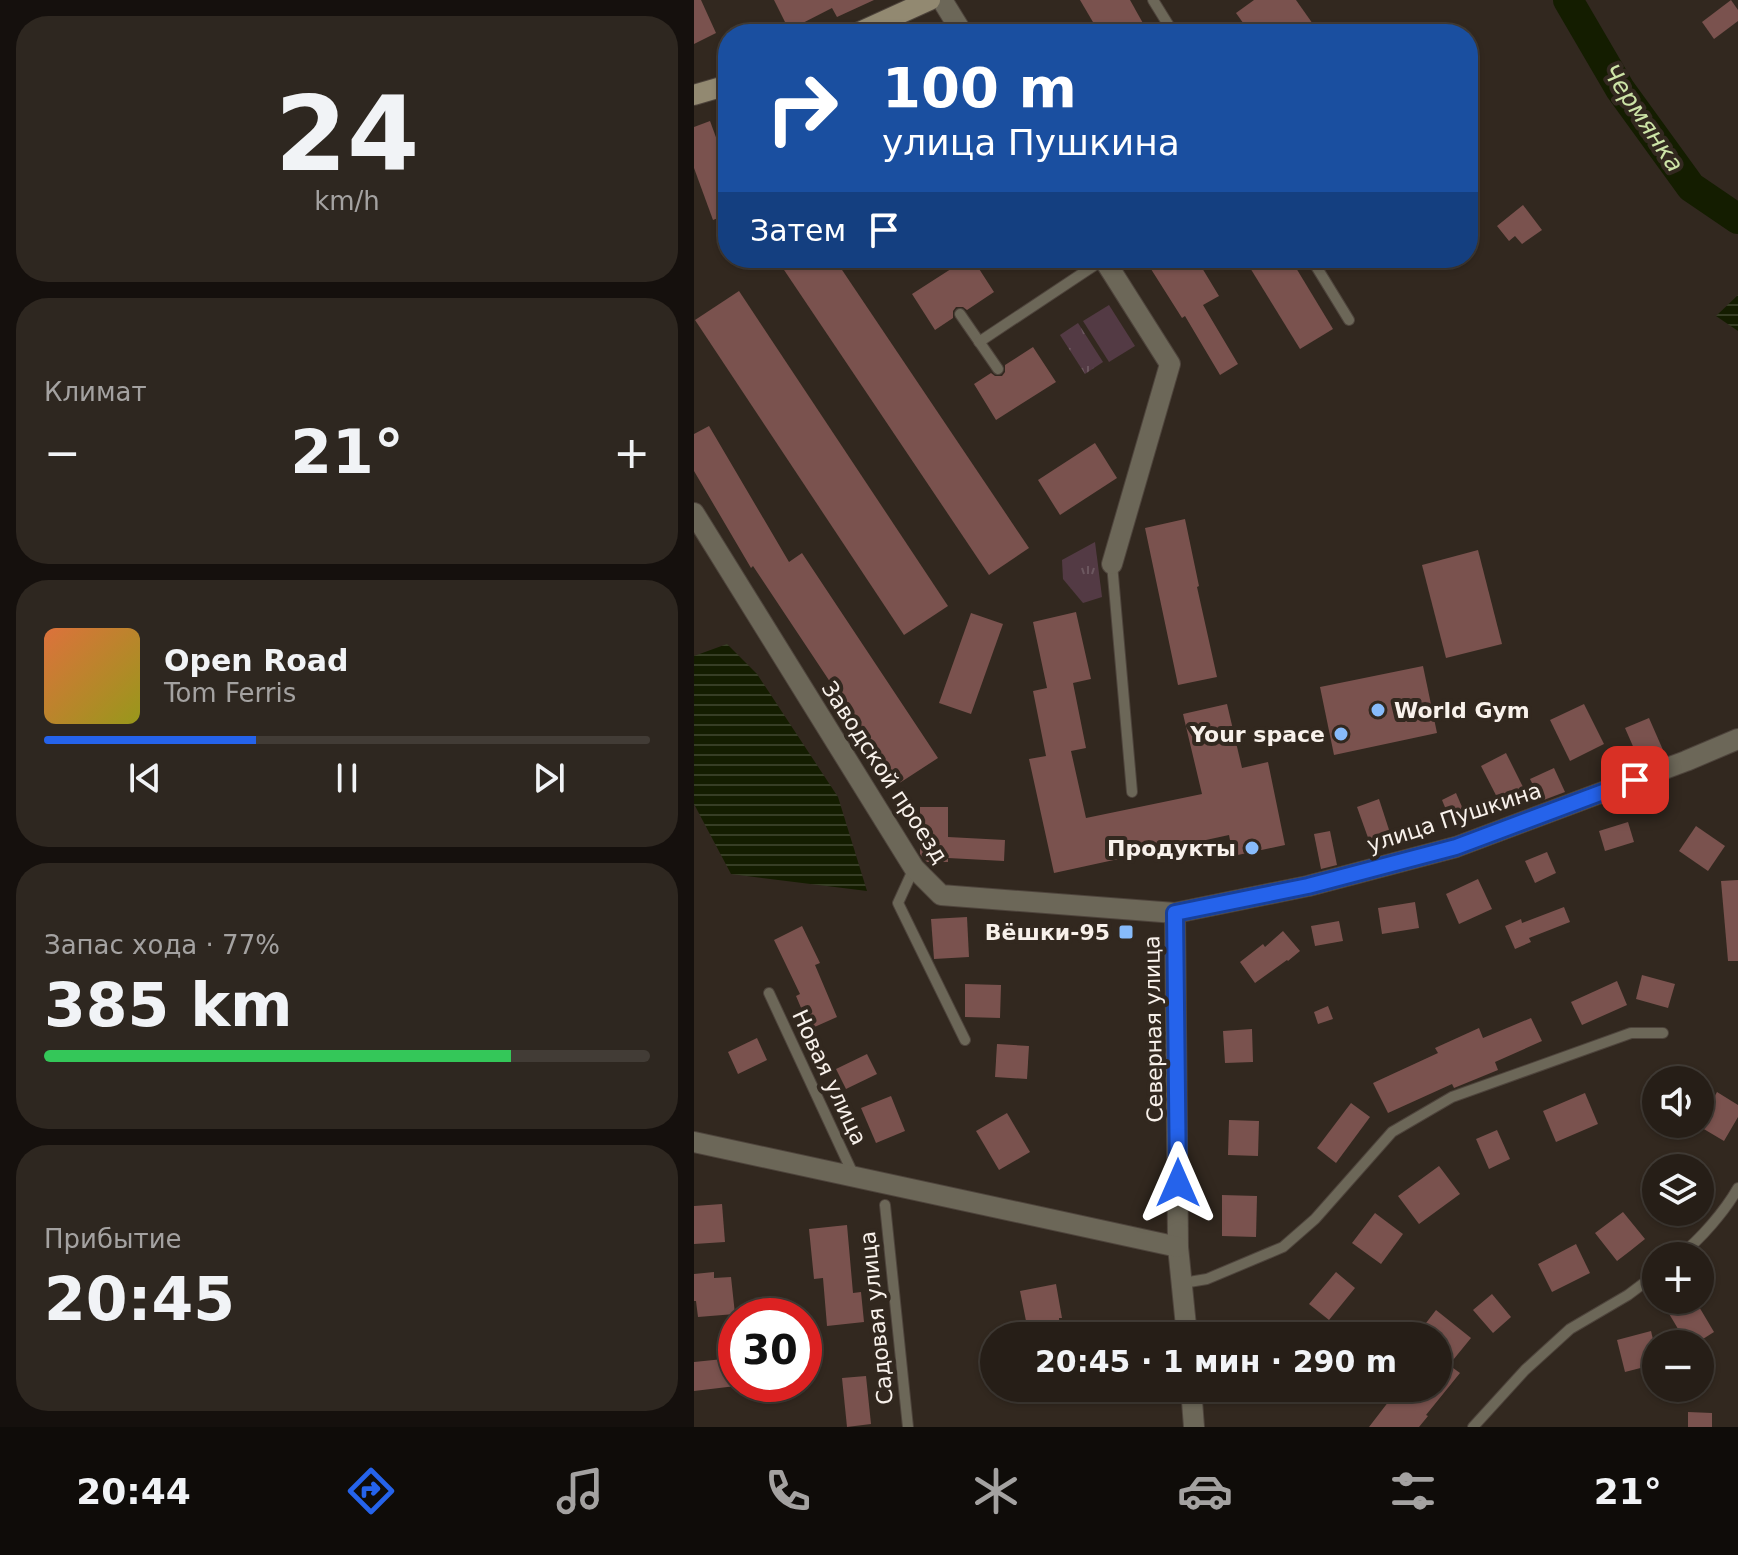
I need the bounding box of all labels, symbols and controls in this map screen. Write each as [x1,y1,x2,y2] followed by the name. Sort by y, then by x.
[882,55,1077,120] text: 100 m
[750,56,854,160] icon: right
[1597,59,1689,177] water label: Чермянка
[275,73,419,195] text: 24
[882,122,1180,163] text: улица Пушкина
[314,186,380,216] text: km/h
[862,208,906,252] icon: arrive
[750,213,846,248] text: Затем
[44,377,147,407] text: Климат
[290,417,404,487] text: 21°
[44,427,81,478] text: −
[613,427,650,478] text: +
[164,643,349,678] text: Open Road
[816,677,953,868] street label: Заводской проезд
[164,678,296,708] text: Tom Ferris
[1394,698,1530,723] place label: World Gym
[1369,701,1387,719] marker: World Gym
[1189,722,1325,747] place label: Your space
[1332,725,1350,743] marker: Your space
[1601,746,1669,814] pin
[123,756,167,800] icon: previous
[325,756,369,800] icon: pause
[527,756,571,800] icon: next
[1613,758,1657,802] icon: arrive
[1364,777,1545,857] street label: улица Пушкина
[1107,836,1236,861] place label: Продукты
[1243,839,1261,857] marker: Продукты
[985,920,1110,945] place label: Вёшки-95
[1117,923,1135,941] marker: Вёшки-95
[44,930,280,960] text: Запас хода · 77%
[1139,935,1168,1123] street label: Северная улица
[44,970,293,1040] text: 385 km
[787,1006,872,1149] street label: Новая улица
[1642,1066,1714,1402] map controls
[1642,1066,1714,1138] button: sound
[1136,1141,1220,1225] position arrow
[1642,1154,1714,1226] button: layers
[44,1224,182,1254] text: Прибытие
[855,1230,898,1406] street label: Садовая улица
[1642,1242,1714,1314] button: +
[44,1264,235,1334] text: 20:45
[718,1298,822,1402] speed limit sign: 30
[1642,1330,1714,1402] button: −
[1035,1344,1397,1379] text: 20:45 · 1 мин · 290 m
[343,1463,399,1519] icon: directions
[552,1463,608,1519] icon: music
[760,1463,816,1519] icon: phone
[968,1463,1024,1519] icon: climate
[1177,1463,1233,1519] icon: car
[1385,1463,1441,1519] icon: filters
[76,1471,191,1512] text: 20:44
[1594,1471,1662,1512] text: 21°

